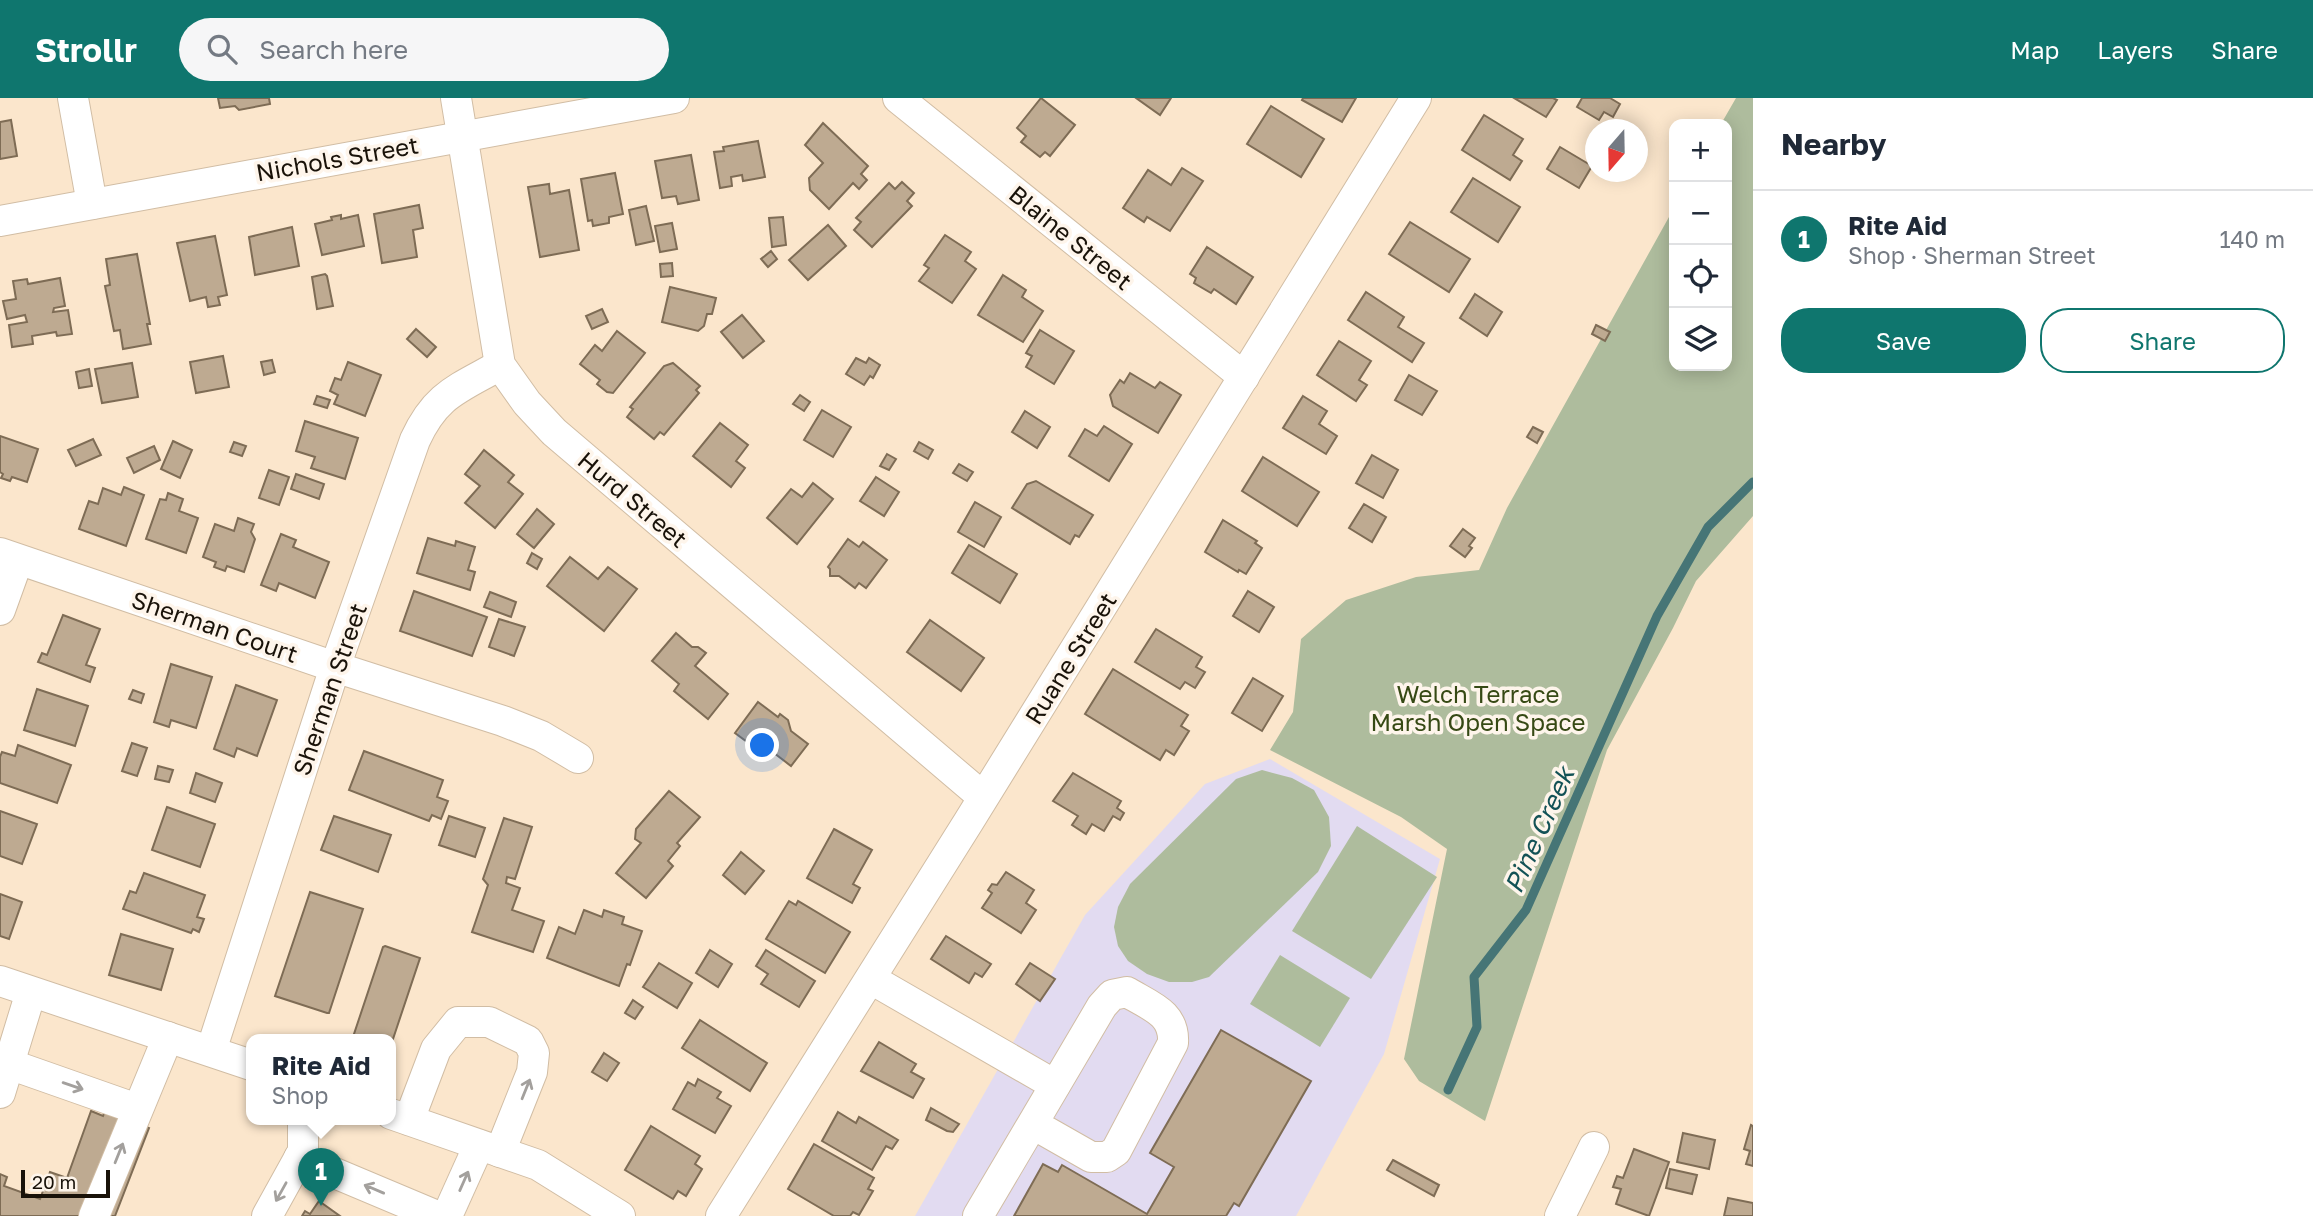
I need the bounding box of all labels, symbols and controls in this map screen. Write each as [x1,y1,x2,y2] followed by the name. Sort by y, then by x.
[179,18,669,81] search box
[35,30,137,69] text: Strollr
[203,30,241,68] icon: search
[259,34,408,65] text: Search here
[2010,35,2059,64] text: Map
[2097,35,2173,64] text: Layers
[2211,35,2278,64] text: Share
[1585,119,1648,182] north arrow
[1669,119,1732,371] map controls
[1669,119,1732,182] button: +
[1781,126,1886,162] text: Nearby
[254,129,420,187] street label: Nichols Street
[1004,179,1138,295] street label: Blaine Street
[1669,182,1732,245] button: −
[1848,210,1947,241] text: Rite Aid
[1798,225,1810,253] text: 1
[2219,225,2285,253] text: 140 m
[1848,241,2096,269] text: Shop · Sherman Street
[1669,245,1732,308] button: locate
[1669,308,1732,371] button: layers
[1781,308,2026,373] button: Save
[2040,308,2285,373] button: Share
[572,445,694,553] street label: Hurd Street
[128,584,302,668] street label: Sherman Court
[1018,587,1122,729] street label: Ruane Street
[286,599,372,779] street label: Sherman Street
[1371,679,1585,736] park label: Welch Terrace Marsh Open Space
[745,728,779,762] your location
[1498,760,1581,898] water label: Pine Creek
[246,1034,396,1125] popup
[271,1050,371,1081] text: Rite Aid
[520,1078,533,1100] one-way arrow
[62,1081,84,1093] one-way arrow
[271,1081,328,1109] text: Shop
[114,1142,127,1164] one-way arrow
[298,1148,344,1206] pin: 1
[21,1167,110,1199] scale bar
[32,1170,76,1193] text: 20 m
[458,1170,471,1192] one-way arrow
[274,1181,288,1201] one-way arrow
[364,1182,386,1195] one-way arrow

